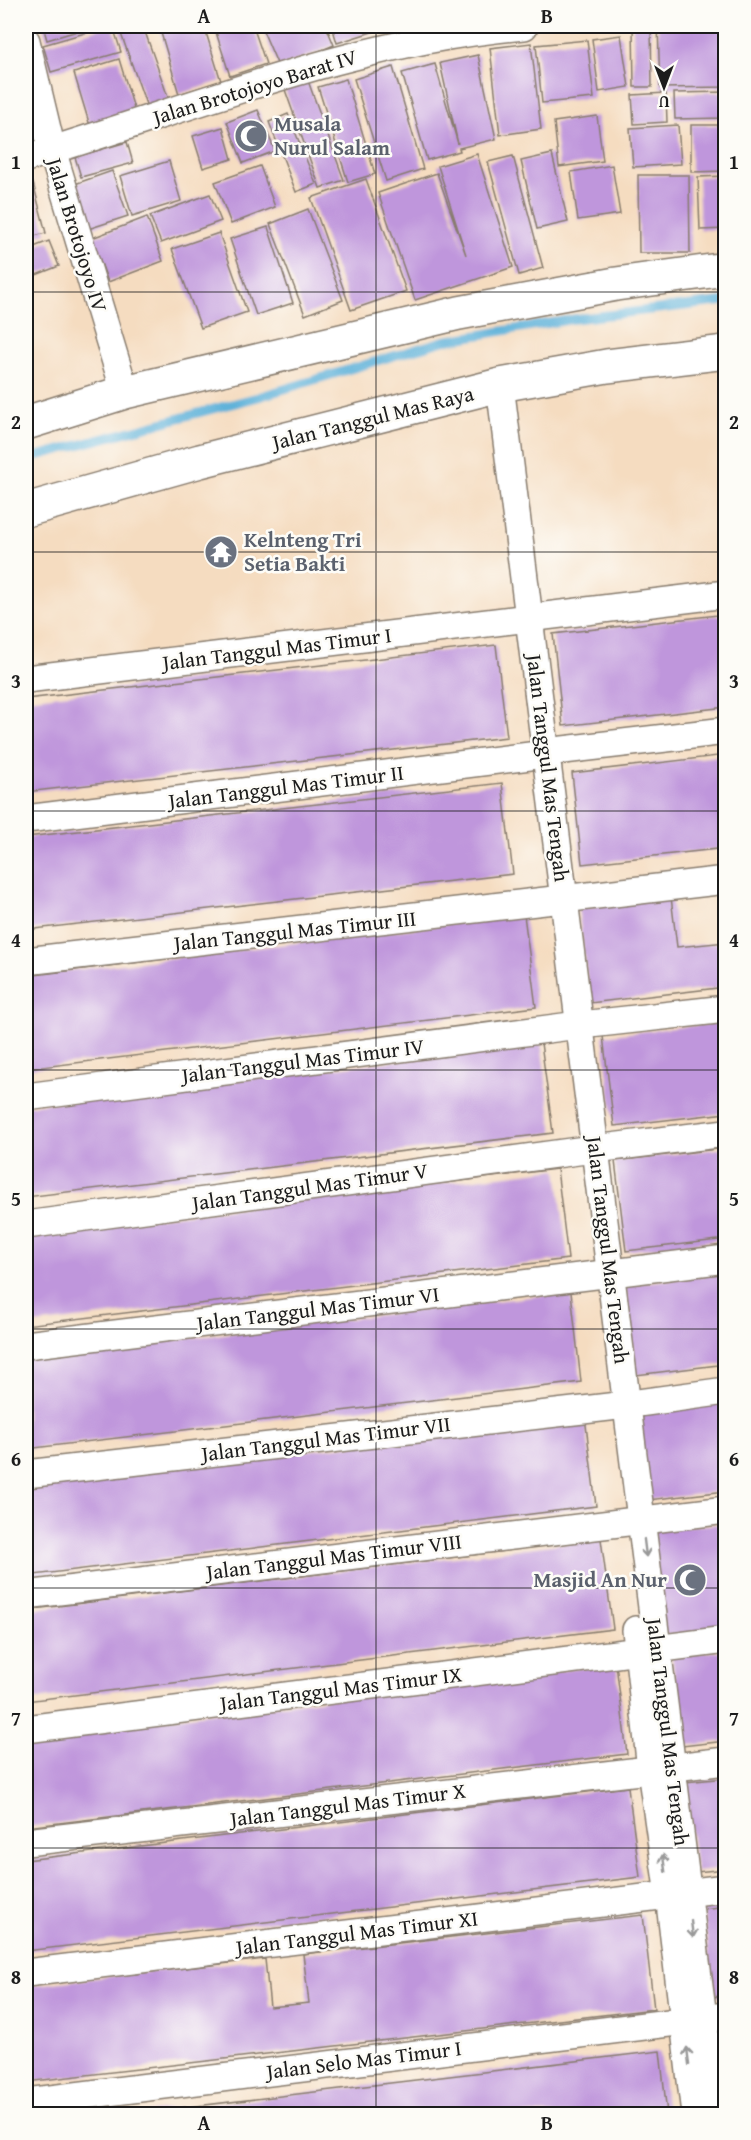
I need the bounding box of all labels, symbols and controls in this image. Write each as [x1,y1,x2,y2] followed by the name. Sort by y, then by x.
[198,1,211,30] text: A
[541,1,553,30] text: B
[146,41,361,133] street label: Jalan Brotojoyo Barat IV
[634,57,694,117] north arrow
[658,90,669,114] text: U
[274,108,390,163] place label: Musala Nurul Salam
[233,118,269,154] mosque icon: Musala Nurul Salam
[11,147,21,176] text: 1
[729,147,739,176] text: 1
[38,151,116,316] street label: Jalan Brotojoyo IV
[266,377,477,458] street label: Jalan Tanggul Mas Raya
[11,407,21,436] text: 2
[729,407,739,436] text: 2
[244,524,362,579] place label: Kelnteng Tri Setia Bakti
[203,534,239,570] temple icon: Kelnteng Tri Setia Bakti
[158,619,393,678] street label: Jalan Tanggul Mas Timur I
[519,649,578,884] street label: Jalan Tanggul Mas Tengah
[11,666,21,695] text: 3
[729,666,739,695] text: 3
[164,757,405,817] street label: Jalan Tanggul Mas Timur II
[169,902,417,959] street label: Jalan Tanggul Mas Timur III
[11,925,21,954] text: 4
[729,925,739,954] text: 4
[177,1030,426,1091] street label: Jalan Tanggul Mas Timur IV
[579,1131,638,1366] street label: Jalan Tanggul Mas Tengah
[187,1155,430,1219] street label: Jalan Tanggul Mas Timur V
[11,1184,21,1213] text: 5
[729,1184,739,1213] text: 5
[192,1278,441,1339] street label: Jalan Tanggul Mas Timur VI
[197,1408,452,1470] street label: Jalan Tanggul Mas Timur VII
[11,1444,21,1473] text: 6
[729,1444,739,1473] text: 6
[202,1525,463,1588] street label: Jalan Tanggul Mas Timur VIII
[640,1537,651,1557] one-way arrow
[672,1562,708,1598] mosque icon: Masjid An Nur
[534,1564,667,1595] place label: Masjid An Nur
[639,1613,698,1848] street label: Jalan Tanggul Mas Tengah
[215,1658,464,1719] street label: Jalan Tanggul Mas Timur IX
[11,1703,21,1732] text: 7
[729,1703,739,1732] text: 7
[226,1775,467,1835] street label: Jalan Tanggul Mas Timur X
[659,1853,670,1873] one-way arrow
[231,1902,480,1963] street label: Jalan Tanggul Mas Timur XI
[687,1919,698,1938] one-way arrow
[11,1962,21,1991] text: 8
[729,1962,739,1991] text: 8
[262,2032,463,2087] street label: Jalan Selo Mas Timur I
[682,2047,693,2067] one-way arrow
[198,2108,211,2137] text: A
[541,2108,553,2137] text: B

